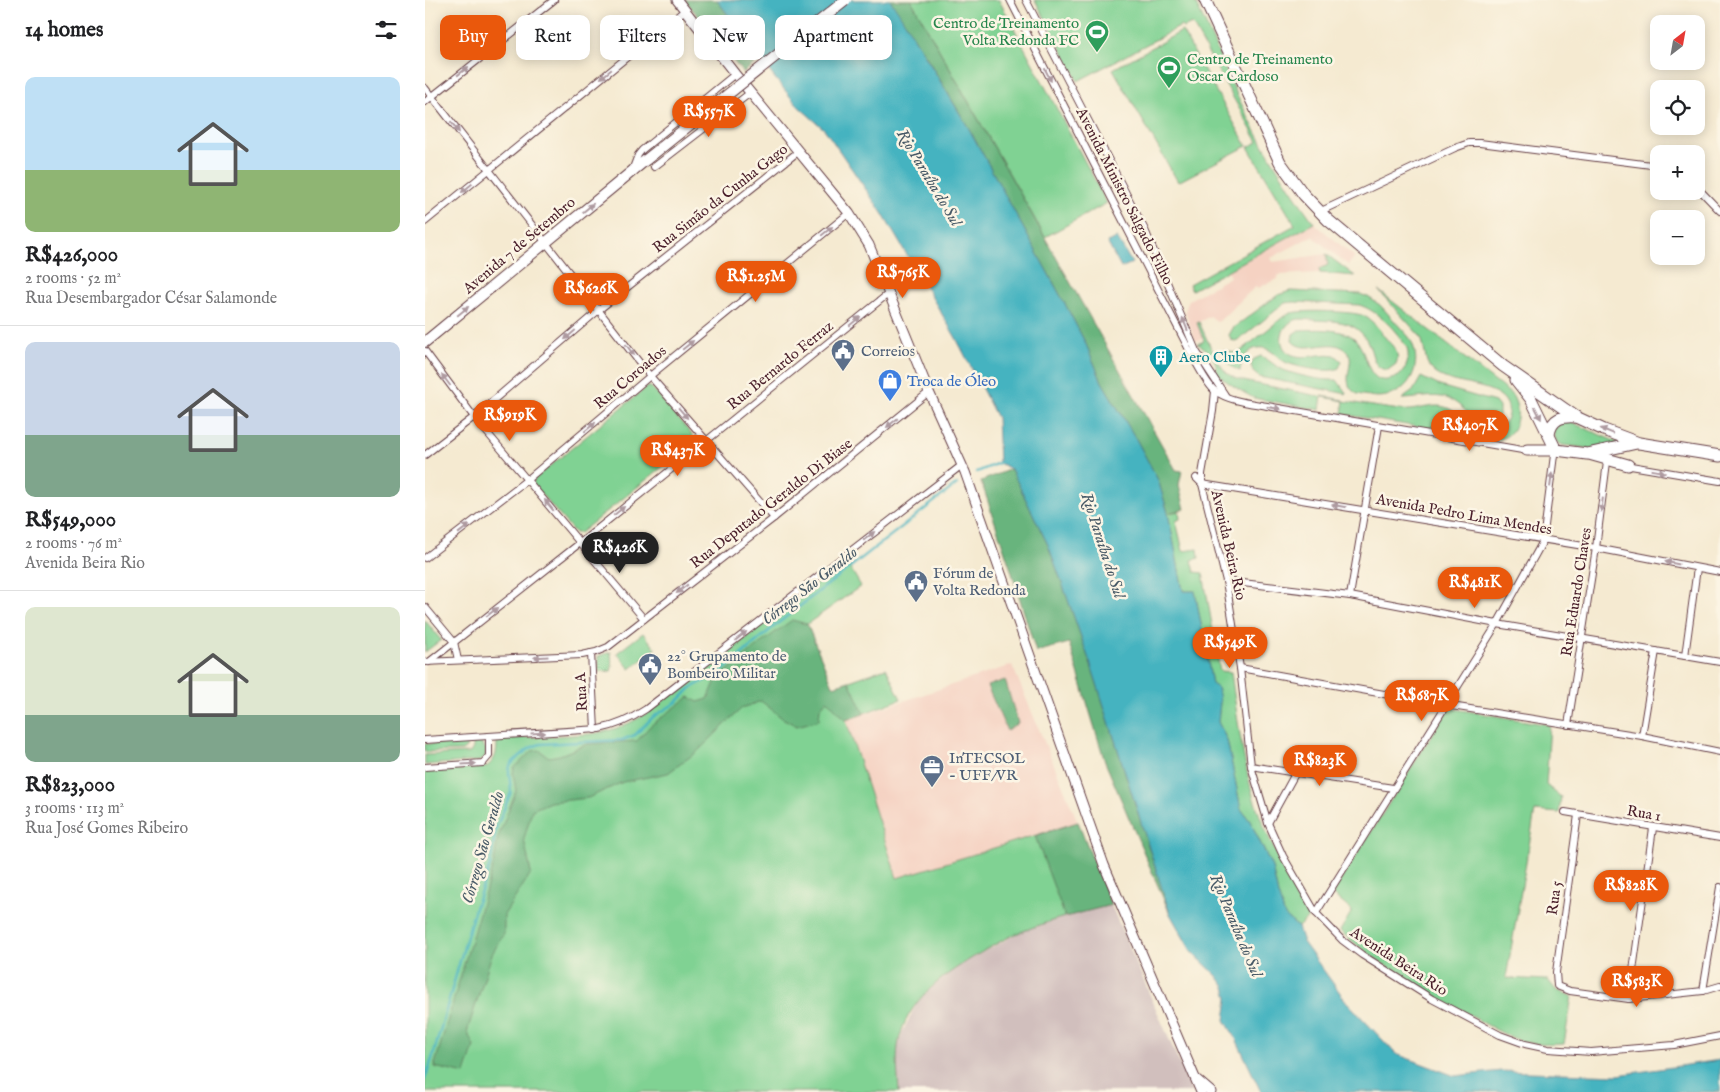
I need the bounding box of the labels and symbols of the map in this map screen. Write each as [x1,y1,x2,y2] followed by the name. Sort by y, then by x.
[933,14,1079,50] place label: Centro de Treinamento Volta Redonda FC
[1650,15,1705,70] north arrow
[1084,19,1110,53] sports icon: Centro de Treinamento Volta Redonda FC
[1187,50,1333,86] place label: Centro de Treinamento Oscar Cardoso
[1156,55,1182,89] sports icon: Centro de Treinamento Oscar Cardoso
[456,66,469,77] one-way arrow
[1044,67,1052,82] one-way arrow
[601,68,613,80] one-way arrow
[668,96,750,138] pin: R$557K
[1071,104,1178,288] street label: Avenida Ministro Salgado Filho
[450,120,461,133] one-way arrow
[891,126,966,231] water label: Rio Paraíba do Sul
[649,140,792,257] street label: Rua Simão da Cunha Gago
[460,183,474,193] one-way arrow
[458,193,579,299] street label: Avenida 7 de Setembro
[581,202,594,213] one-way arrow
[820,225,833,236] one-way arrow
[862,256,944,299] pin: R$765K
[710,260,802,303] pin: R$1.25M
[550,272,632,315] pin: R$626K
[456,306,469,317] one-way arrow
[848,315,861,326] one-way arrow
[1181,316,1189,331] one-way arrow
[723,317,837,414] street label: Rua Bernardo Ferraz
[563,329,576,340] one-way arrow
[830,338,856,372] public building icon: Correios
[682,340,694,351] one-way arrow
[590,341,671,413] street label: Rua Coroados
[861,342,915,361] place label: Correios
[625,343,636,356] one-way arrow
[1148,344,1174,378] building icon: Aero Clube
[1178,348,1250,367] place label: Aero Clube
[877,368,903,402] shop icon: Troca de Óleo
[907,372,996,391] place label: Troca de Óleo
[441,373,451,387] one-way arrow
[469,400,551,442] pin: R$919K
[1266,404,1282,412] one-way arrow
[1534,405,1542,420] one-way arrow
[677,406,688,419] one-way arrow
[1429,410,1511,452] pin: R$407K
[885,417,898,428] one-way arrow
[583,421,596,432] one-way arrow
[1600,427,1614,435] one-way arrow
[637,434,719,477] pin: R$437K
[686,434,856,573] street label: Rua Deputado Geraldo Di Biase
[1651,467,1667,475] one-way arrow
[1547,472,1555,488] one-way arrow
[1206,487,1250,602] street label: Avenida Beira Rio
[1374,489,1553,539] street label: Avenida Pedro Lima Mendes
[1076,490,1129,602] water label: Rio Paraíba do Sul
[1598,498,1606,514] one-way arrow
[544,499,555,512] one-way arrow
[1331,502,1347,510] one-way arrow
[613,505,626,516] one-way arrow
[457,523,470,534] one-way arrow
[1557,526,1596,658] street label: Rua Eduardo Chaves
[862,531,875,542] one-way arrow
[579,532,661,574] pin: R$426K
[758,543,862,630] water label: Córrego São Geraldo
[1664,559,1680,567] one-way arrow
[932,564,1026,600] place label: Fórum de Volta Redonda
[1434,566,1516,609] pin: R$481K
[903,569,929,603] public building icon: Fórum de Volta Redonda
[676,584,689,595] one-way arrow
[485,606,498,617] one-way arrow
[1189,626,1271,669] pin: R$549K
[734,631,747,641] one-way arrow
[667,647,787,683] place label: 22° Grupamento de Bombeiro Militar
[637,652,663,686] public building icon: 22° Grupamento de Bombeiro Militar
[533,653,549,661] one-way arrow
[571,671,592,712] street label: Rua A
[1381,680,1463,722] pin: R$687K
[530,729,546,737] one-way arrow
[1279,744,1361,787] pin: R$823K
[949,749,1025,785] place label: InTECSOL - UFF/VR
[919,754,945,788] office icon: InTECSOL - UFF/VR
[461,760,477,768] one-way arrow
[458,789,510,906] water label: Córrego São Geraldo
[1625,801,1663,826] street label: Rua 1
[1590,870,1672,912] pin: R$828K
[1204,871,1266,981] water label: Rio Paraíba do Sul
[1543,879,1566,916] street label: Rua 5
[1346,922,1451,1000] street label: Avenida Beira Rio
[1596,966,1678,1008] pin: R$583K

